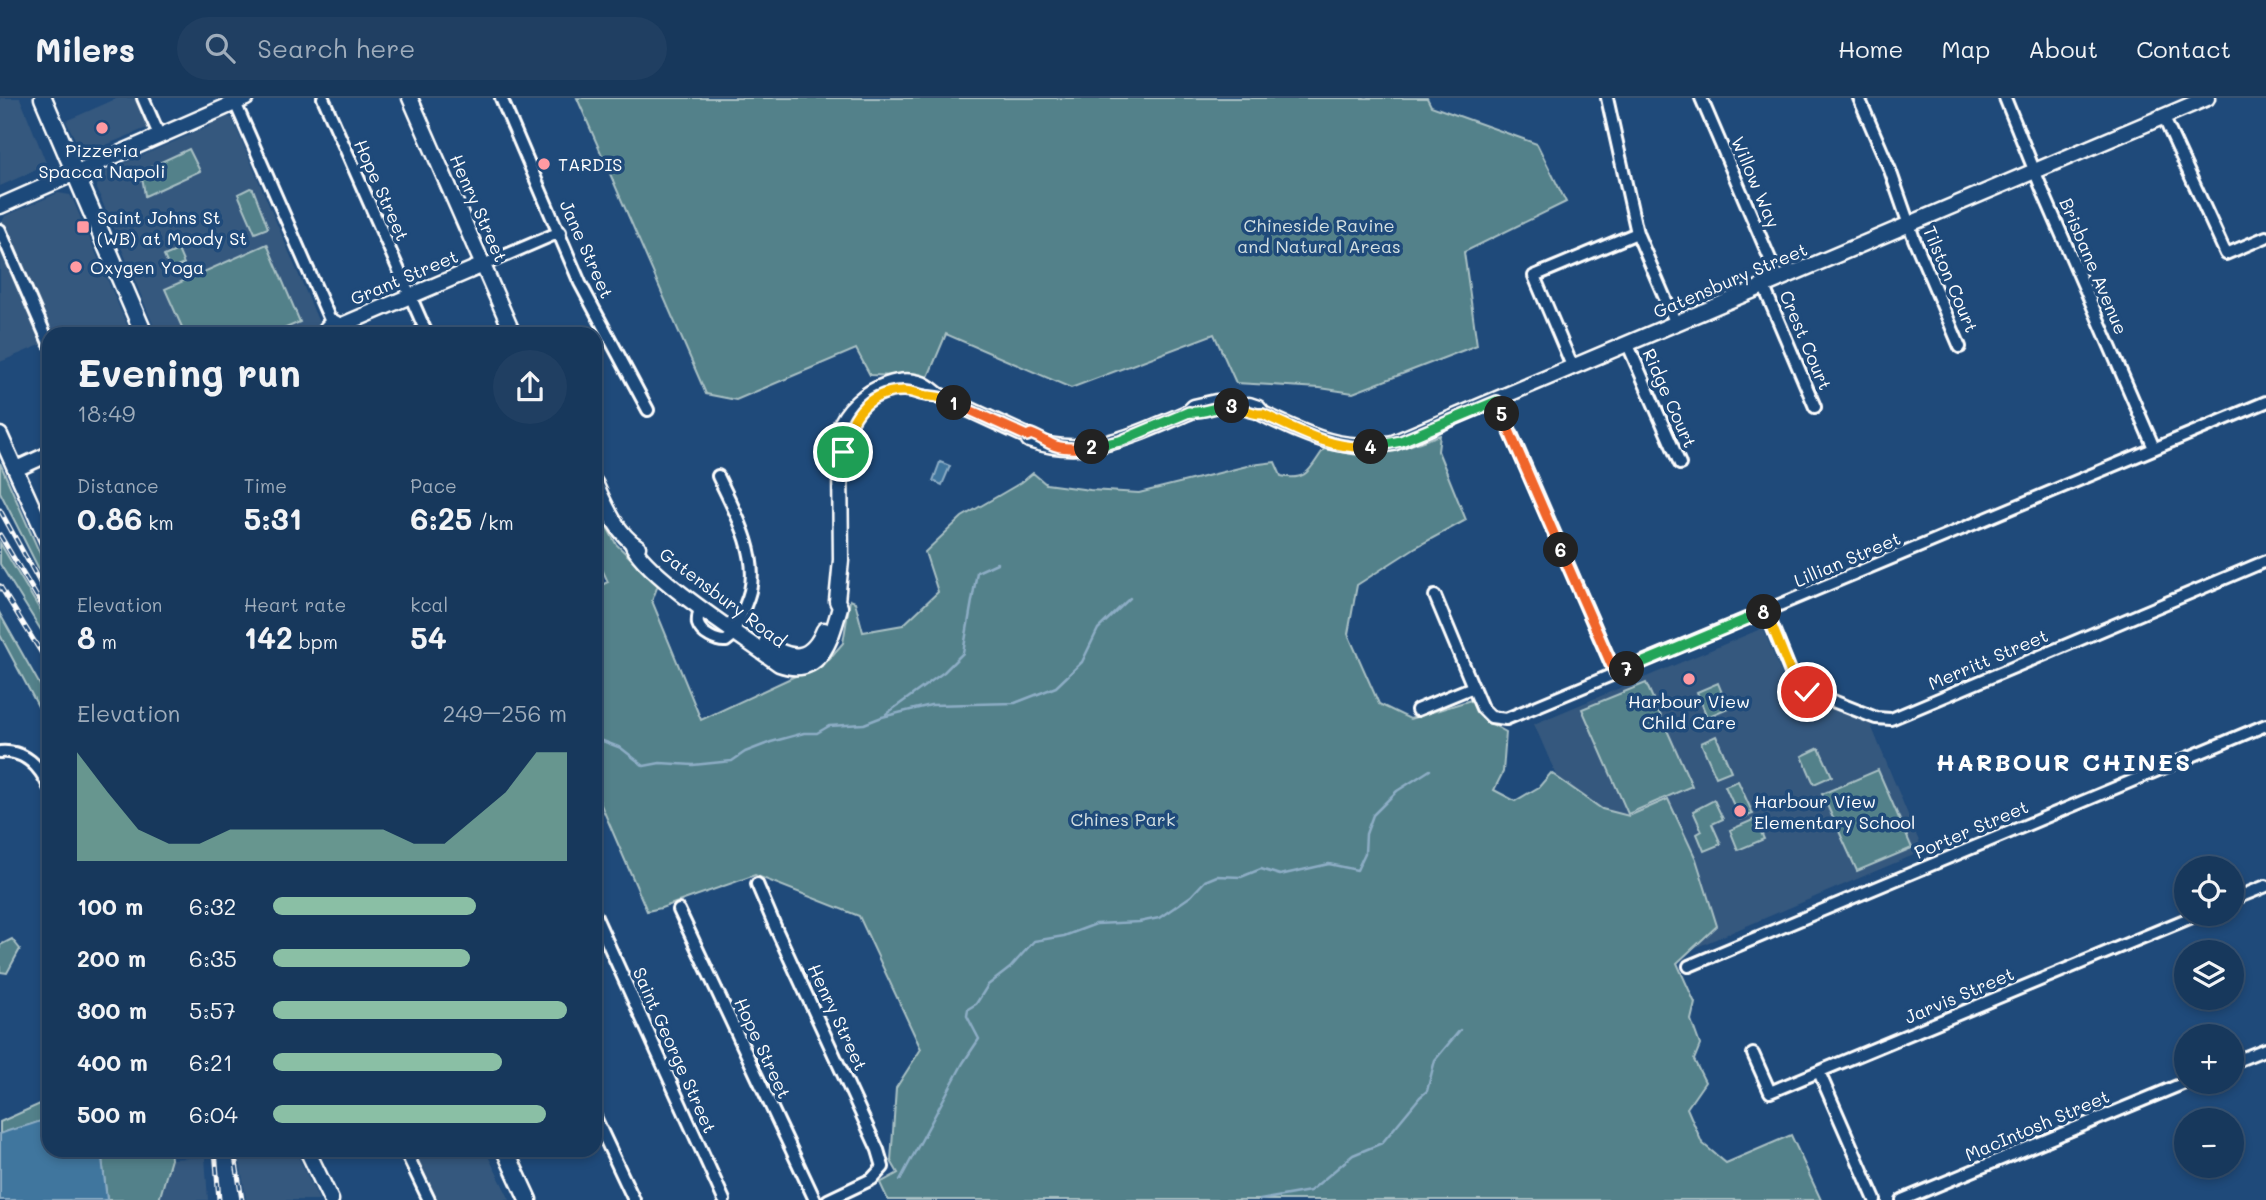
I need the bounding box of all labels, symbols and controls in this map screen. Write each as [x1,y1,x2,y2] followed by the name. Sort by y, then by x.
[177,17,667,80] search box
[35,27,135,70] text: Milers
[201,29,239,67] icon: search
[257,31,415,65] text: Search here
[1838,33,1903,64] text: Home
[1941,33,1990,64] text: Map
[2028,33,2098,64] text: About
[2136,33,2231,64] text: Contact
[94,120,110,136] marker: Pizzeria Spacca Napoli
[1726,133,1786,231] street label: Willow Way
[349,135,415,245] street label: Hope Street
[39,138,165,183] place label: Pizzeria Spacca Napoli
[445,150,513,266] street label: Henry Street
[558,152,622,176] place label: TARDIS
[536,156,552,172] marker: TARDIS
[2054,194,2134,338] street label: Brisbane Avenue
[555,196,619,302] street label: Jane Street
[97,205,247,250] place label: Saint Johns St (WB) at Moody St
[1237,213,1401,258] park label: Chineside Ravine and Natural Areas
[75,219,91,235] marker: Saint Johns St (WB) at Moody St
[1918,222,1984,336] street label: Tilston Court
[1649,237,1811,323] street label: Gatensbury Street
[347,244,461,310] street label: Grant Street
[90,255,204,279] place label: Oxygen Yoga
[68,259,84,275] marker: Oxygen Yoga
[1774,287,1838,393] street label: Crest Court
[1637,345,1703,451] street label: Ridge Court
[77,347,301,397] text: Evening run
[493,350,567,424] button: share
[936,386,972,420] pin: 1
[1214,388,1250,424] pin: 3
[949,390,958,415] text: 1
[1226,393,1237,418] text: 3
[1484,396,1520,432] pin: 5
[77,398,135,428] text: 18:49
[1496,401,1507,426] text: 5
[813,422,873,482] pin
[1074,430,1110,464] pin: 2
[1354,430,1388,464] pin: 4
[824,433,862,471] icon: arrive
[1086,434,1097,459] text: 2
[1364,434,1377,459] text: 4
[77,473,159,498] text: Distance
[244,473,287,498] text: Time
[410,473,457,498] text: Pace
[77,498,142,538] text: 0.86
[244,498,302,538] text: 5:31
[410,498,472,538] text: 6:25
[142,510,174,535] text: km
[472,510,514,535] text: /km
[1790,526,1904,592] street label: Lillian Street
[1544,532,1578,568] pin: 6
[1555,537,1566,562] text: 6
[655,541,791,653] street label: Gatensbury Road
[77,592,162,617] text: Elevation
[244,592,346,617] text: Heart rate
[410,592,448,617] text: kcal
[1746,594,1782,630] pin: 8
[1758,599,1769,624] text: 8
[77,617,96,657] text: 8
[244,617,293,657] text: 142
[410,617,447,657] text: 54
[1924,623,2052,695] street label: Merritt Street
[96,629,117,654] text: m
[293,629,338,654] text: bpm
[1610,652,1644,686] pin: 7
[1621,656,1632,681] text: 7
[1777,662,1837,722] pin
[1681,671,1697,687] marker: Harbour View Child Care
[1788,673,1826,711] icon: check
[1628,689,1750,734] place label: Harbour View Child Care
[77,698,180,728] text: Elevation
[442,698,567,728] text: 249–256 m
[1936,746,2192,777] district label: HARBOUR CHINES
[1754,789,1916,834] place label: Harbour View Elementary School
[1910,794,2032,864] street label: Porter Street
[1732,803,1748,819] marker: Harbour View Elementary School
[1071,807,1175,831] park label: Chines Park
[2174,856,2244,1178] map controls
[2174,856,2244,926] button: locate
[77,891,143,921] text: 100 m
[189,891,236,921] text: 6:32
[2174,940,2244,1010] button: layers
[77,943,146,973] text: 200 m
[189,943,237,973] text: 6:35
[803,960,873,1074] street label: Henry Street
[1900,961,2018,1029] street label: Jarvis Street
[628,963,722,1137] street label: Saint George Street
[729,994,797,1102] street label: Hope Street
[77,995,147,1025] text: 300 m
[189,995,236,1025] text: 5:57
[2174,1024,2244,1094] button: +
[77,1047,148,1077] text: 400 m
[189,1047,233,1077] text: 6:21
[1961,1084,2113,1166] street label: MacIntosh Street
[77,1099,147,1129] text: 500 m
[189,1099,238,1129] text: 6:04
[2174,1108,2244,1178] button: −

